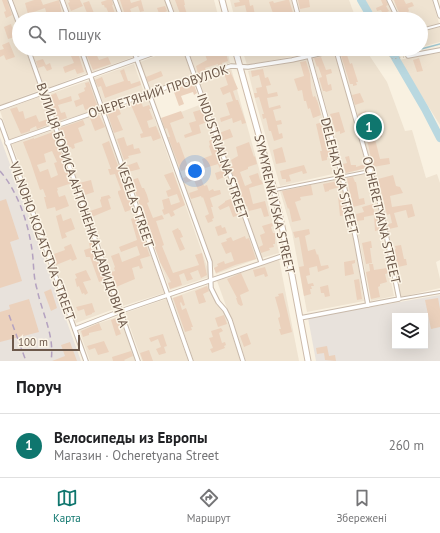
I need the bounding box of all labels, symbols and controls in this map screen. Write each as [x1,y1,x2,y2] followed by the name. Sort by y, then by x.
[12,12,428,56] search box
[26,23,48,45] icon: search
[58,25,101,44] text: Пошук
[86,61,230,122] street label: ОЧЕРЕТЯНИЙ ПРОВУЛОК
[33,81,133,330] street label: ВУЛИЦЯ БОРИСА АНТОНЕНКА-ДАВИДОВИЧА
[193,91,252,221] street label: INDUSTRIALNA STREET
[356,112,382,142] pin: 1
[317,116,362,236] street label: DELEHATSKA STREET
[250,133,299,275] street label: SYMYRENKIVSKA STREET
[359,155,404,285] street label: OCHERETYANA STREET
[6,159,79,323] street label: VILNOHO KOZATSTVA STREET
[113,160,158,250] street label: VESELA STREET
[185,161,205,181] your location
[392,313,428,349] map controls
[392,313,428,349] button: layers
[12,333,80,352] scale bar
[18,335,48,349] text: 100 m
[16,376,62,398] text: Поруч
[54,428,208,447] text: Велосипеды из Европы
[25,437,33,454] text: 1
[389,437,424,454] text: 260 m
[54,447,219,464] text: Магазин · Ocheretyana Street
[53,487,81,525] tab: Карта
[187,487,230,525] tab: Маршрут
[336,487,387,525] tab: Збережені

